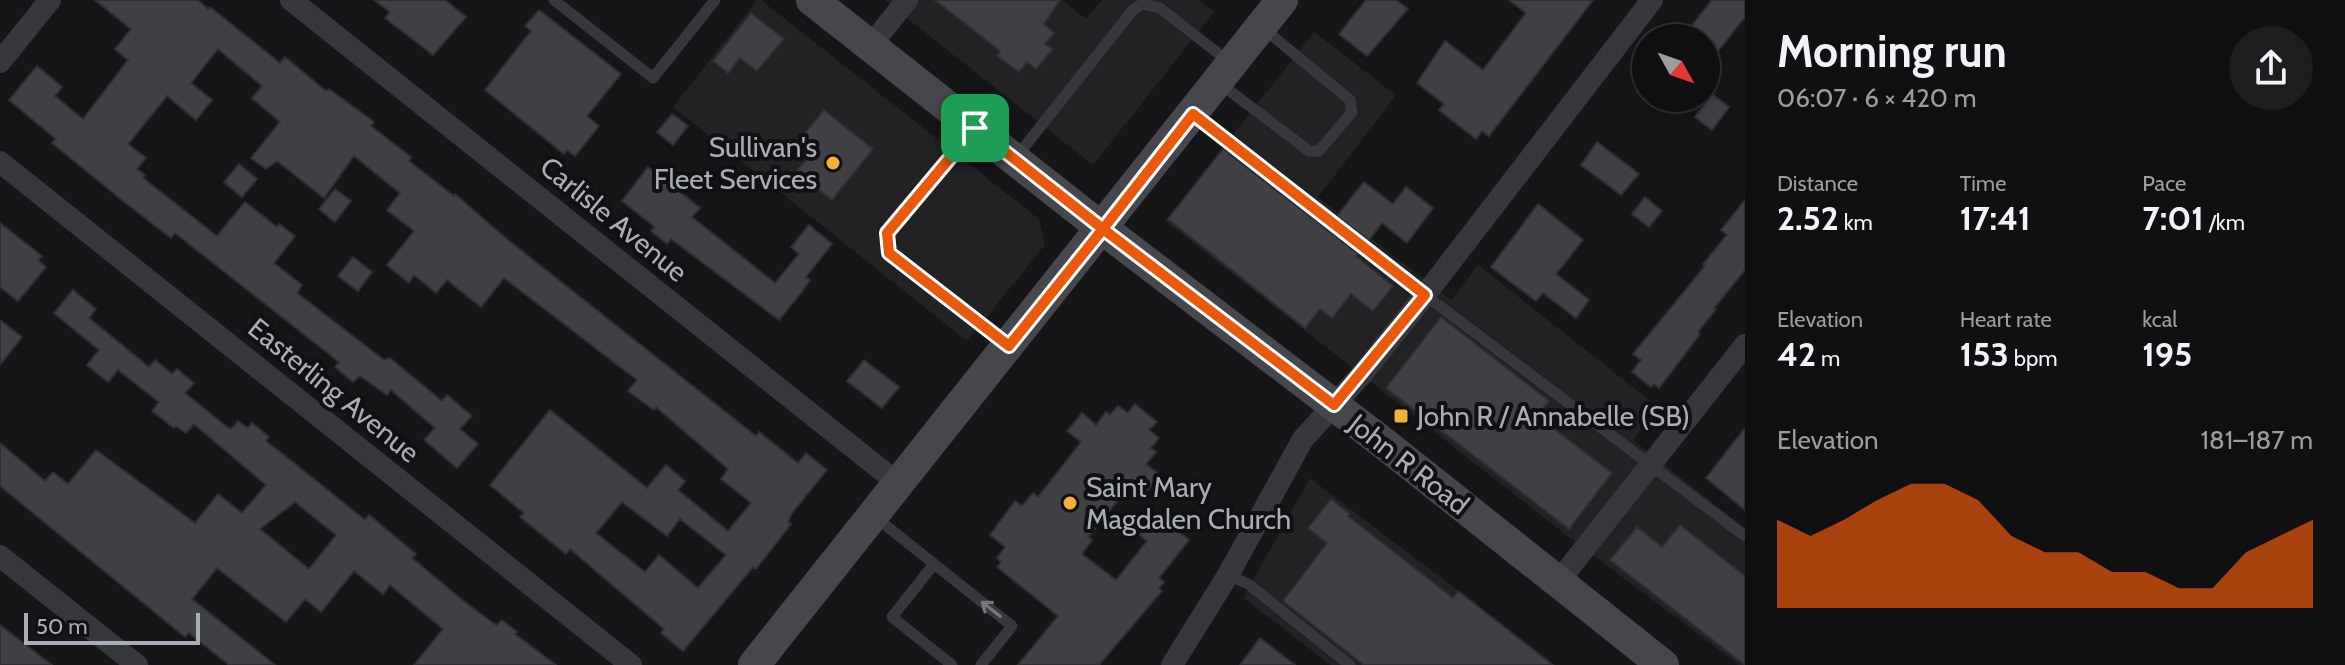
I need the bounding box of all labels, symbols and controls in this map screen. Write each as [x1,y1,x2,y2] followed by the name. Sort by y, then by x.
[1632,24,1720,112] north arrow
[1632,24,1720,112] map controls
[1777,25,2007,78] text: Morning run
[2229,26,2313,110] button: share
[1777,82,1977,114] text: 06:07 · 6 × 420 m
[941,94,1009,162] pin
[953,106,997,150] icon: arrive
[654,130,817,196] place label: Sullivan's Fleet Services
[534,149,694,289] street label: Carlisle Avenue
[824,154,842,172] marker: Sullivan's Fleet Services
[1777,170,1858,197] text: Distance
[1960,170,2006,197] text: Time
[2142,170,2186,197] text: Pace
[1777,197,1839,239] text: 2.52
[1960,197,2030,239] text: 17:41
[2142,197,2204,239] text: 7:01
[1839,209,1873,236] text: km
[2204,209,2245,236] text: /km
[1777,306,1863,333] text: Elevation
[1960,306,2052,333] text: Heart rate
[2142,306,2177,333] text: kcal
[242,311,426,469] street label: Easterling Avenue
[1777,333,1816,375] text: 42
[1960,333,2009,375] text: 153
[2142,333,2192,375] text: 195
[1816,345,1840,372] text: m
[2009,345,2058,372] text: bpm
[1416,399,1690,433] place label: John R / Annabelle (SB)
[1341,406,1476,521] street label: John R Road
[1392,407,1410,425] marker: John R / Annabelle (SB)
[1777,424,1879,456] text: Elevation
[2201,424,2313,456] text: 181–187 m
[1086,470,1291,536] place label: Saint Mary Magdalen Church
[1061,494,1079,512] marker: Saint Mary Magdalen Church
[981,600,1002,617] one-way arrow
[24,609,200,645] scale bar
[36,613,88,640] text: 50 m

